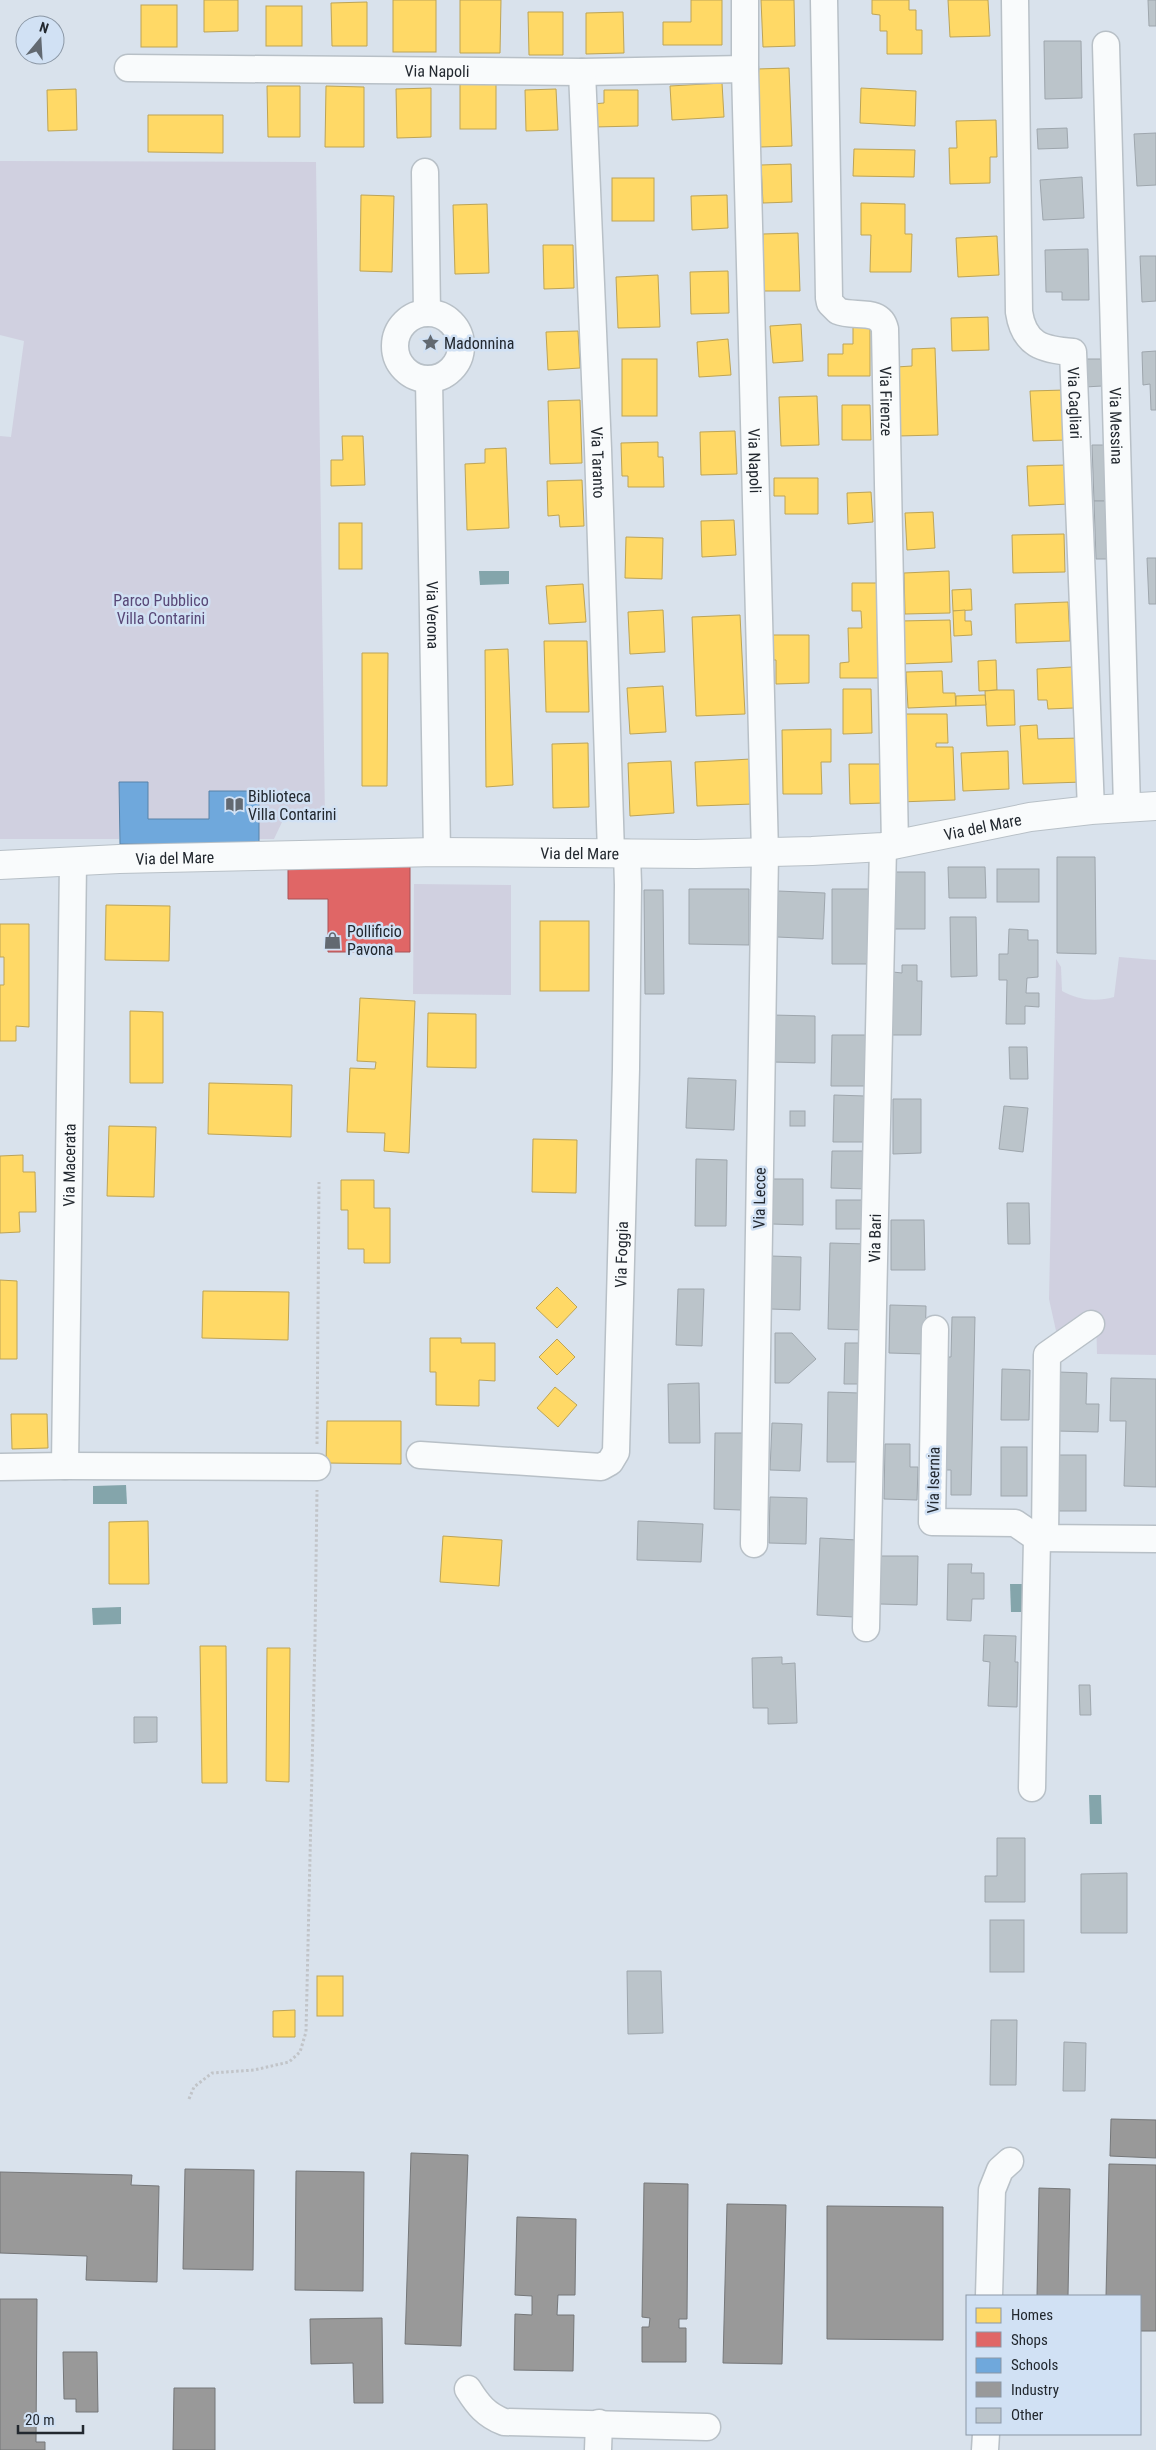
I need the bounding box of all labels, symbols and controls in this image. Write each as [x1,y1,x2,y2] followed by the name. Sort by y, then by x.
[15,15,65,65] north arrow
[37,19,51,37] text: N
[404,61,469,81] street label: Via Napoli
[420,333,440,353] place icon: Madonnina
[444,334,514,353] place label: Madonnina
[876,366,896,436] street label: Via Firenze
[1064,366,1085,439] street label: Via Cagliari
[1105,387,1127,465] street label: Via Messina
[587,427,609,499] street label: Via Taranto
[744,428,765,494] street label: Via Napoli
[422,581,443,649] street label: Via Verona
[113,591,209,628] park label: Parco Pubblico Villa Contarini
[248,787,337,824] place label: Biblioteca Villa Contarini
[224,795,244,815] library icon: Biblioteca Villa Contarini
[942,810,1023,844] street label: Via del Mare
[540,844,619,863] street label: Via del Mare
[135,848,214,869] street label: Via del Mare
[347,922,402,959] place label: Pollificio Pavona
[323,930,343,950] shop icon: Pollificio Pavona
[59,1123,80,1207] street label: Via Macerata
[749,1167,770,1229] street label: Via Lecce
[865,1213,885,1263] street label: Via Bari
[611,1221,632,1288] street label: Via Foggia
[923,1446,944,1514] street label: Via Isernia
[966,2295,1141,2435] legend
[1011,2306,1053,2324] text: Homes
[1011,2331,1048,2349] text: Shops
[1011,2356,1058,2374] text: Schools
[1011,2381,1059,2399] text: Industry
[18,2402,82,2434] scale bar
[1011,2406,1044,2424] text: Other
[25,2411,55,2429] text: 20 m

